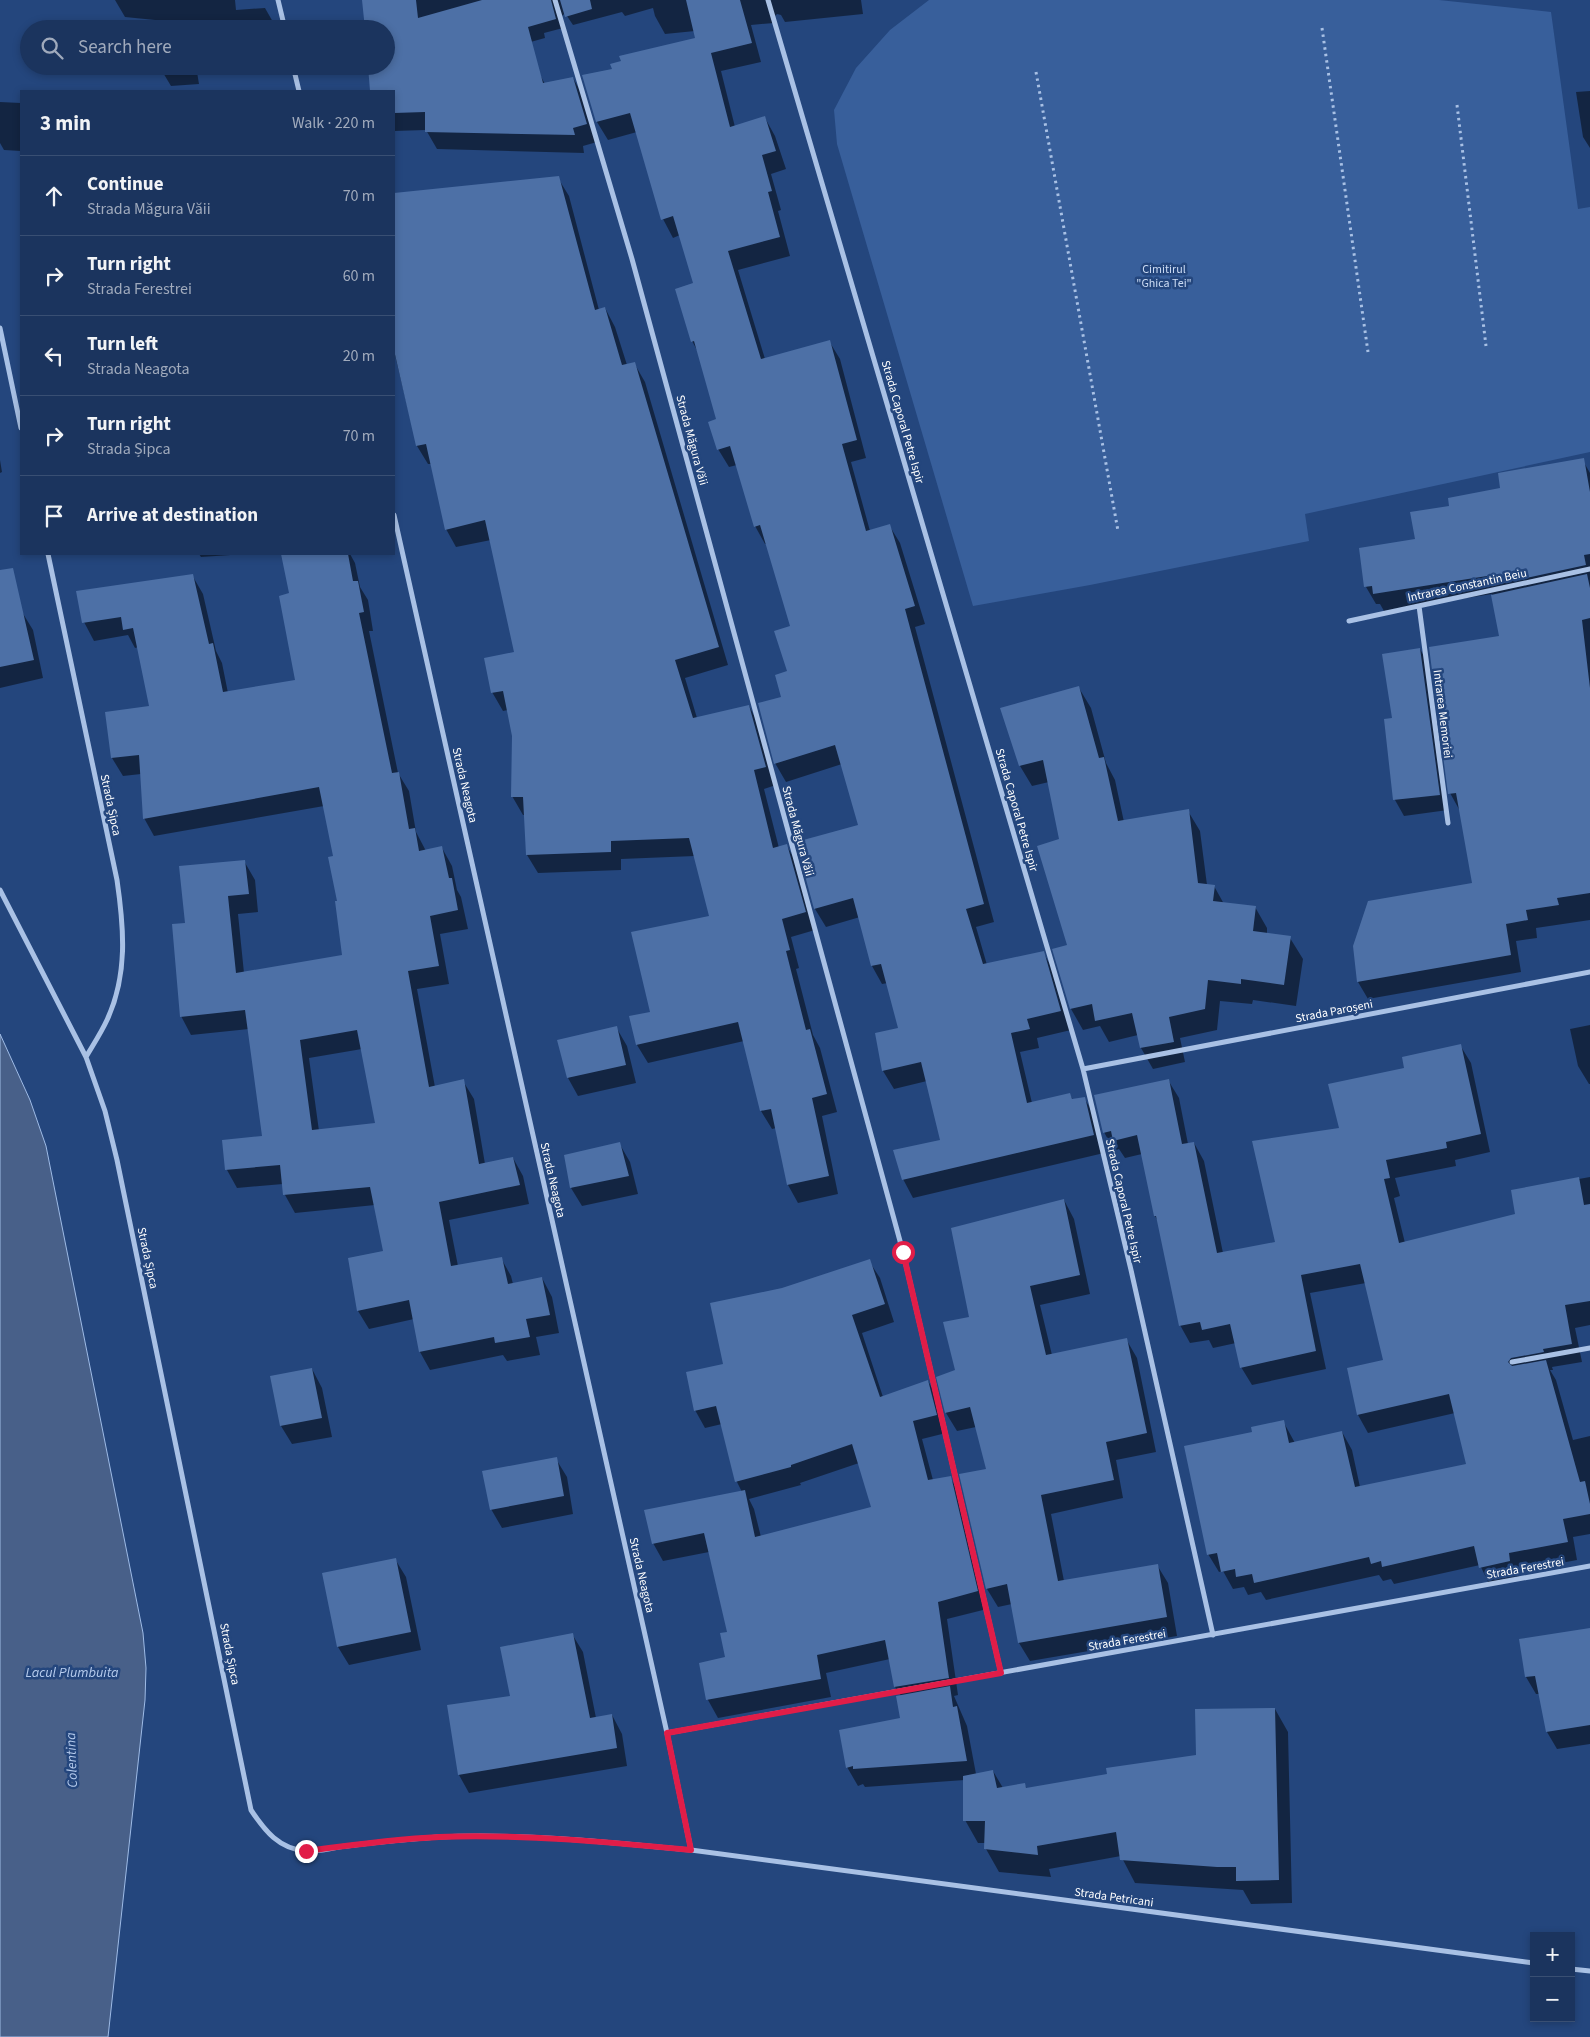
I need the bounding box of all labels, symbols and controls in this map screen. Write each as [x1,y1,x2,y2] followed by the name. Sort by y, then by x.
[20,20,395,75] search box
[38,34,66,62] icon: search
[78,34,172,61] text: Search here
[40,108,91,138] text: 3 min
[292,112,375,134] text: Walk · 220 m
[87,171,164,198] text: Continue
[40,182,68,210] icon: ahead
[343,185,375,207] text: 70 m
[87,198,211,220] text: Strada Măgura Văii
[87,251,171,278] text: Turn right
[1136,261,1192,292] park label: Cimitirul "Ghica Tei"
[40,262,68,290] icon: right
[343,265,375,287] text: 60 m
[87,278,192,300] text: Strada Ferestrei
[87,331,158,358] text: Turn left
[40,342,68,370] icon: left
[343,345,375,367] text: 20 m
[87,358,189,380] text: Strada Neagota
[877,359,928,487] street label: Strada Caporal Petre Ispir
[671,393,712,487] street label: Strada Măgura Văii
[87,411,171,438] text: Turn right
[40,422,68,450] icon: right
[343,425,375,447] text: 70 m
[87,438,171,460] text: Strada Șipca
[40,502,68,530] icon: arrive
[87,502,258,529] text: Arrive at destination
[1406,565,1528,606] street label: Intrarea Constantin Beiu
[1429,669,1456,759] street label: Intrarea Memoriei
[448,746,481,824] street label: Strada Neagota
[991,747,1042,875] street label: Strada Caporal Petre Ispir
[96,773,125,838] street label: Strada Șipca
[777,784,818,878] street label: Strada Măgura Văii
[1294,996,1374,1027] street label: Strada Paroșeni
[1101,1137,1146,1266] street label: Strada Caporal Petre Ispir
[536,1141,569,1219] street label: Strada Neagota
[133,1226,162,1291] street label: Strada Șipca
[892,1241,915,1264] route start
[625,1536,658,1614] street label: Strada Neagota
[1485,1553,1565,1584] street label: Strada Ferestrei
[215,1622,244,1686] street label: Strada Șipca
[1087,1625,1167,1656] street label: Strada Ferestrei
[25,1663,119,1683] water label: Lacul Plumbuita
[61,1732,83,1788] water label: Colentina
[295,1840,318,1863] route end
[1073,1884,1155,1911] street label: Strada Petricani
[1530,1932,1575,2022] map controls
[1530,1932,1575,1977] button: +
[1530,1977,1575,2022] button: −

